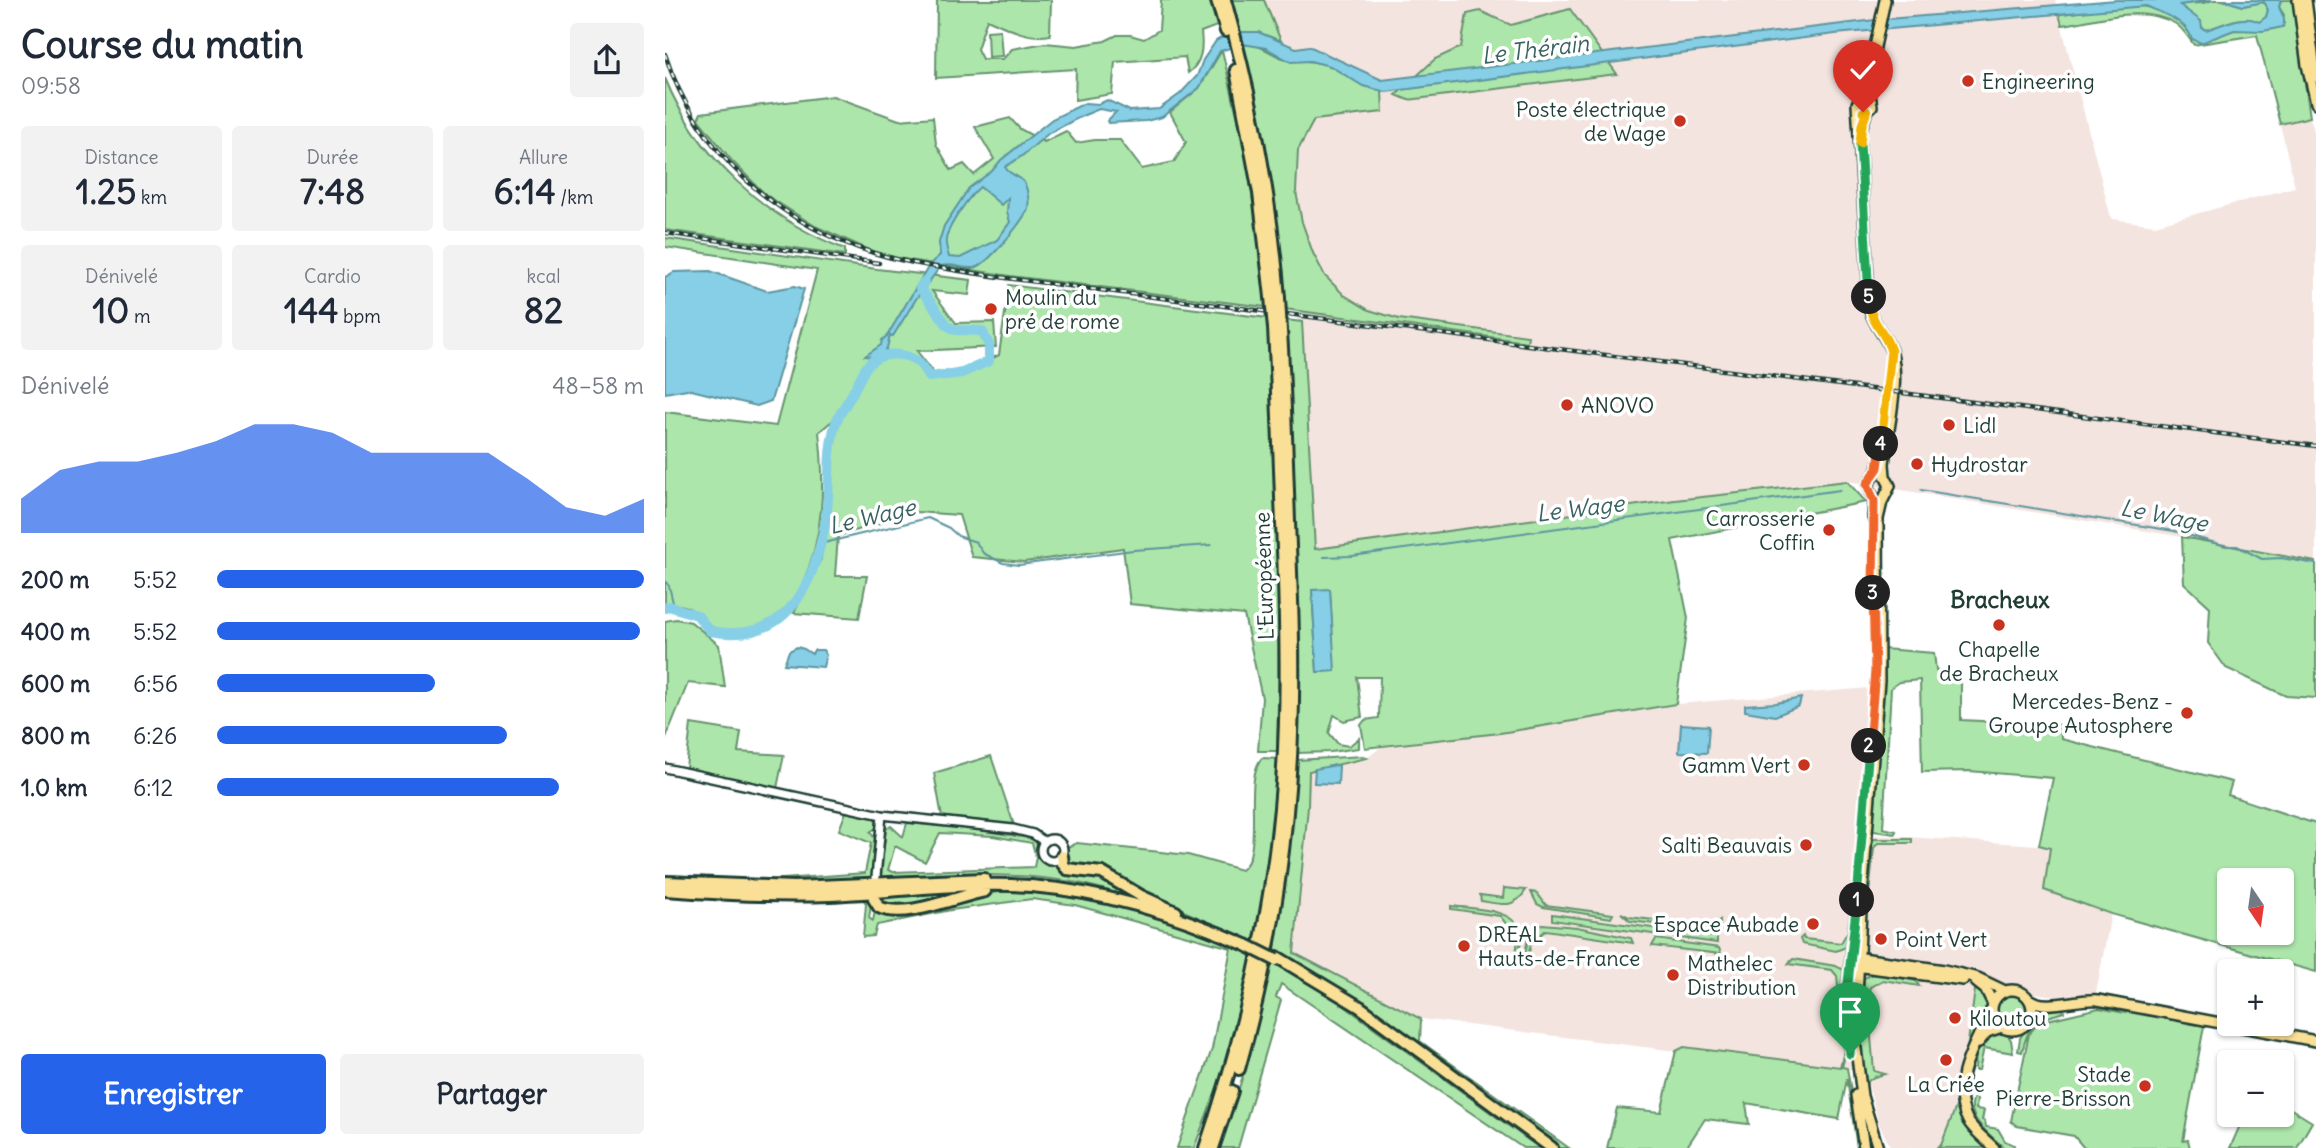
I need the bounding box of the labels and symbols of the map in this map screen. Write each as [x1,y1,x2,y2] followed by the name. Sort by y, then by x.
[1480,28,1591,70] water label: Le Thérain
[1833,40,1893,112] pin
[1982,68,2095,95] place label: Engineering
[1960,73,1976,89] marker: Engineering
[1516,96,1666,147] place label: Poste électrique de Wage
[1672,113,1688,129] marker: Poste électrique de Wage
[1851,280,1887,314] pin: 5
[1005,284,1120,335] place label: Moulin du pré de rome
[983,301,999,317] marker: Moulin du pré de rome
[1581,392,1654,419] place label: ANOVO
[1559,397,1575,413] marker: ANOVO
[1963,412,1996,439] place label: Lidl
[1941,417,1957,433] marker: Lidl
[1863,426,1899,462] pin: 4
[1931,451,2028,478] place label: Hydrostar
[1909,456,1925,472] marker: Hydrostar
[1535,488,1627,528] water label: Le Wage
[826,492,920,540] water label: Le Wage
[2118,492,2212,538] water label: Le Wage
[1706,505,1815,556] place label: Carrosserie Coffin
[1248,511,1280,641] street label: L'Européenne
[1821,522,1837,538] marker: Carrosserie Coffin
[1855,576,1891,610] pin: 3
[1950,585,2050,614] district label: Bracheux
[1991,617,2007,633] marker: Chapelle de Bracheux
[1939,636,2059,687] place label: Chapelle de Bracheux
[1988,688,2173,739] place label: Mercedes-Benz - Groupe Autosphere
[2179,705,2195,721] marker: Mercedes-Benz - Groupe Autosphere
[1851,728,1887,764] pin: 2
[1682,752,1790,779] place label: Gamm Vert
[1796,757,1812,773] marker: Gamm Vert
[1661,832,1792,859] place label: Salti Beauvais
[1798,837,1814,853] marker: Salti Beauvais
[2217,868,2294,945] north arrow
[1839,883,1875,918] pin: 1
[1654,911,1799,938] place label: Espace Aubade
[1805,916,1821,932] marker: Espace Aubade
[1478,921,1640,972] place label: DREAL Hauts-de-France
[1895,926,1987,953] place label: Point Vert
[1873,931,1889,947] marker: Point Vert
[1456,938,1472,954] marker: DREAL Hauts-de-France
[1687,950,1796,1001] place label: Mathelec Distribution
[1665,967,1681,983] marker: Mathelec Distribution
[1820,982,1880,1054] pin
[1969,1005,2047,1032] place label: Kiloutou
[1947,1010,1963,1026] marker: Kiloutou
[1938,1052,1954,1068] marker: La Criée
[1995,1061,2131,1112] place label: Stade Pierre-Brisson
[1907,1071,1985,1098] place label: La Criée
[2137,1078,2153,1094] marker: Stade Pierre-Brisson

